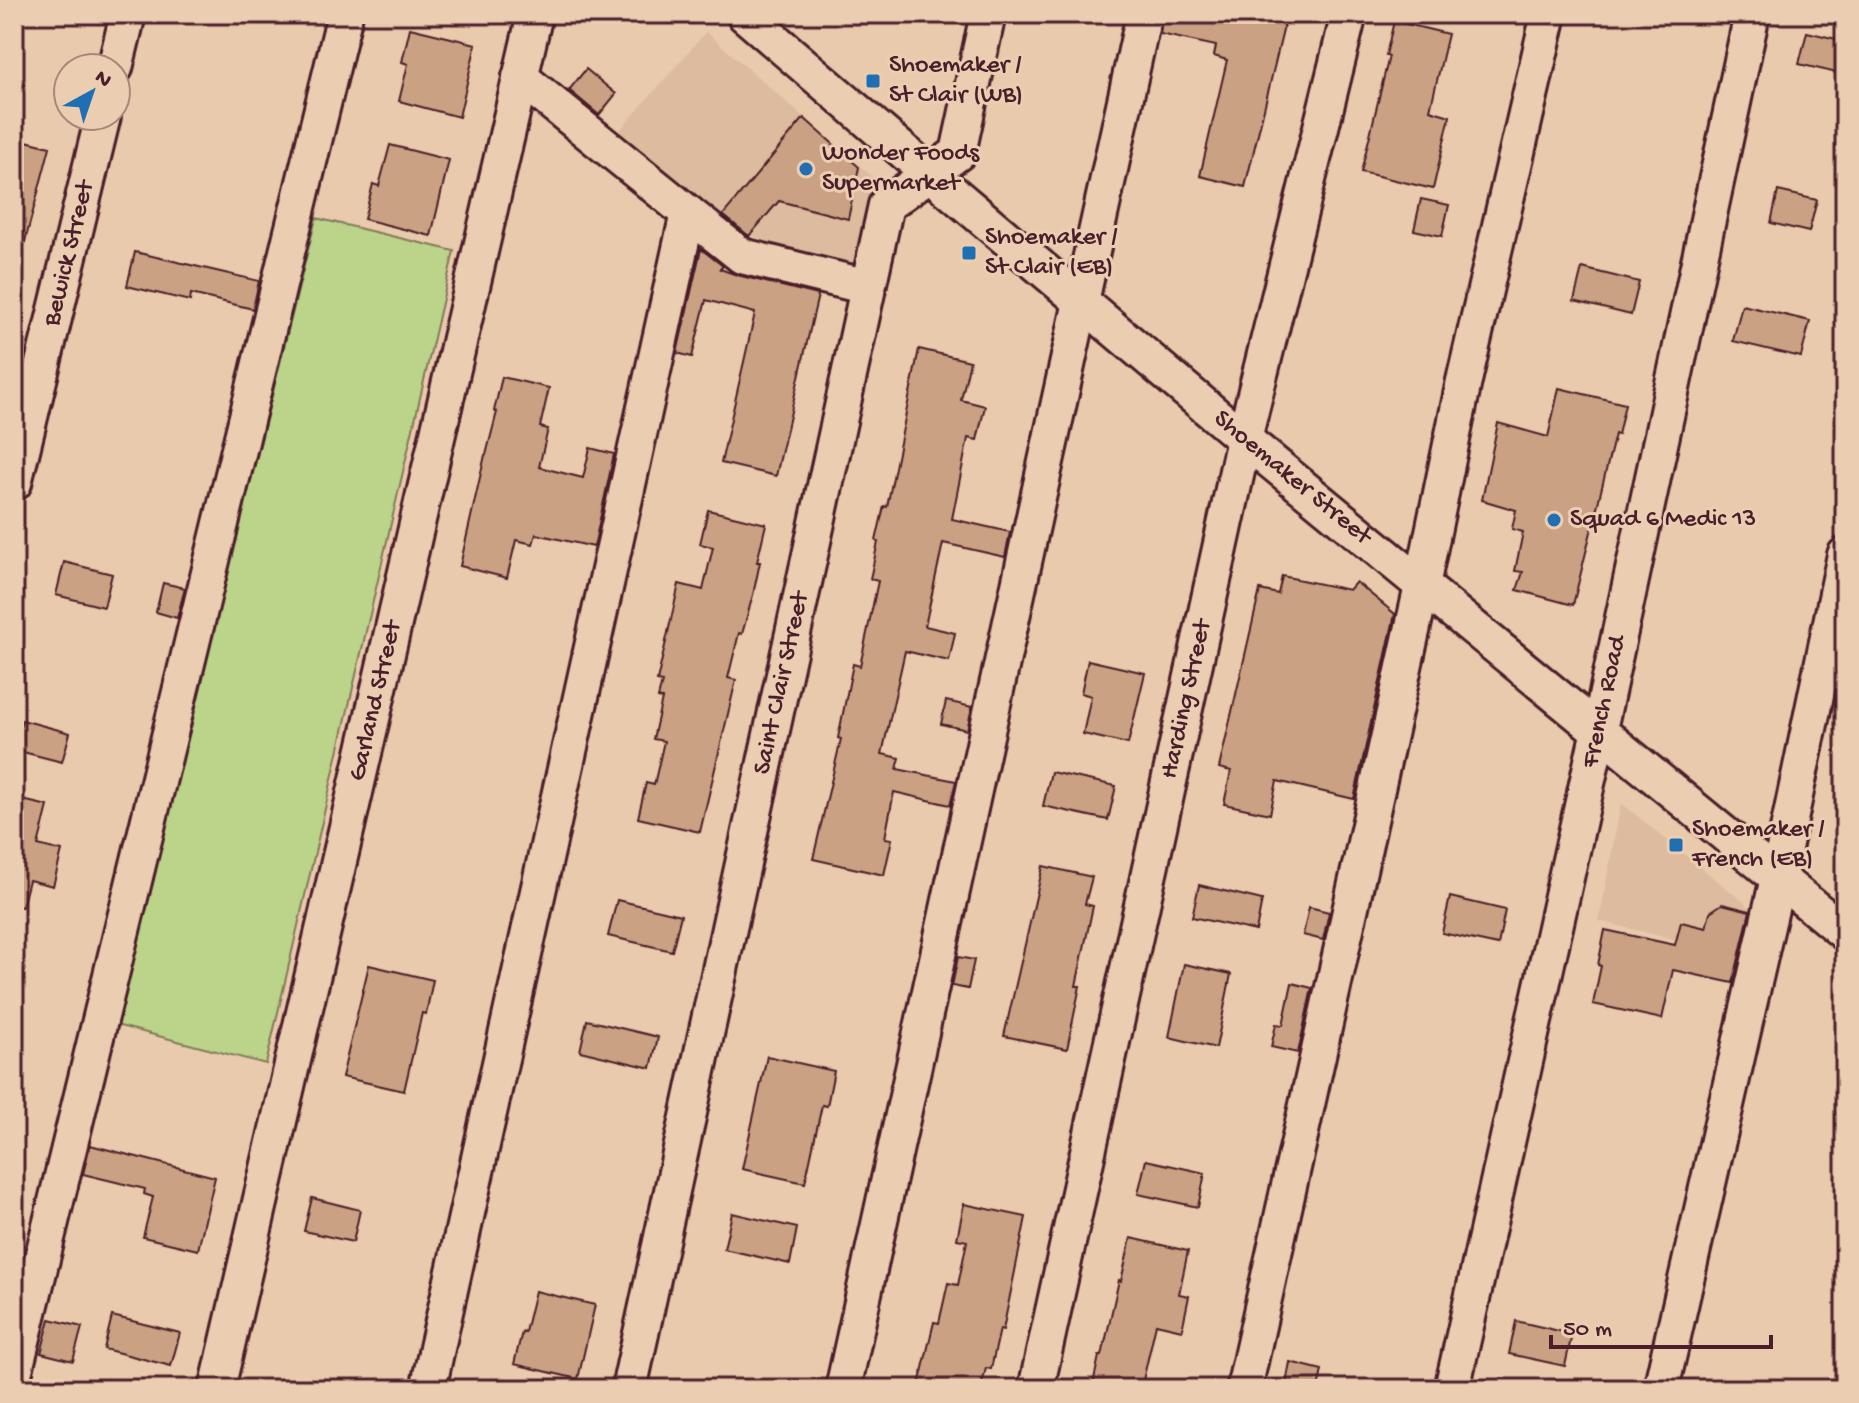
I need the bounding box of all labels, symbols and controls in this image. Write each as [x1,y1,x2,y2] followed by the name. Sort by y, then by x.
[889,51,1023,112] place label: Shoemaker / St Clair (WB)
[52,52,132,132] north arrow
[88,65,116,94] text: N
[864,72,882,90] marker: Shoemaker / St Clair (WB)
[822,139,981,200] place label: Wonder Foods Supermarket
[797,160,815,178] marker: Wonder Foods Supermarket
[37,176,103,330] street label: Bewick Street
[985,223,1117,284] place label: Shoemaker / St Clair (EB)
[960,244,978,262] marker: Shoemaker / St Clair (EB)
[1206,404,1379,554] street label: Shoemaker Street
[1570,505,1756,536] place label: Squad 6 Medic 13
[1545,511,1563,529] marker: Squad 6 Medic 13
[747,587,818,778] street label: Saint Clair Street
[1155,615,1220,782] street label: Harding Street
[343,616,410,784] street label: Garland Street
[1575,631,1635,772] street label: French Road
[1691,815,1824,876] place label: Shoemaker / French (EB)
[1667,836,1685,854] marker: Shoemaker / French (EB)
[1551,1299,1771,1349] scale bar
[1563,1316,1612,1345] text: 50 m

